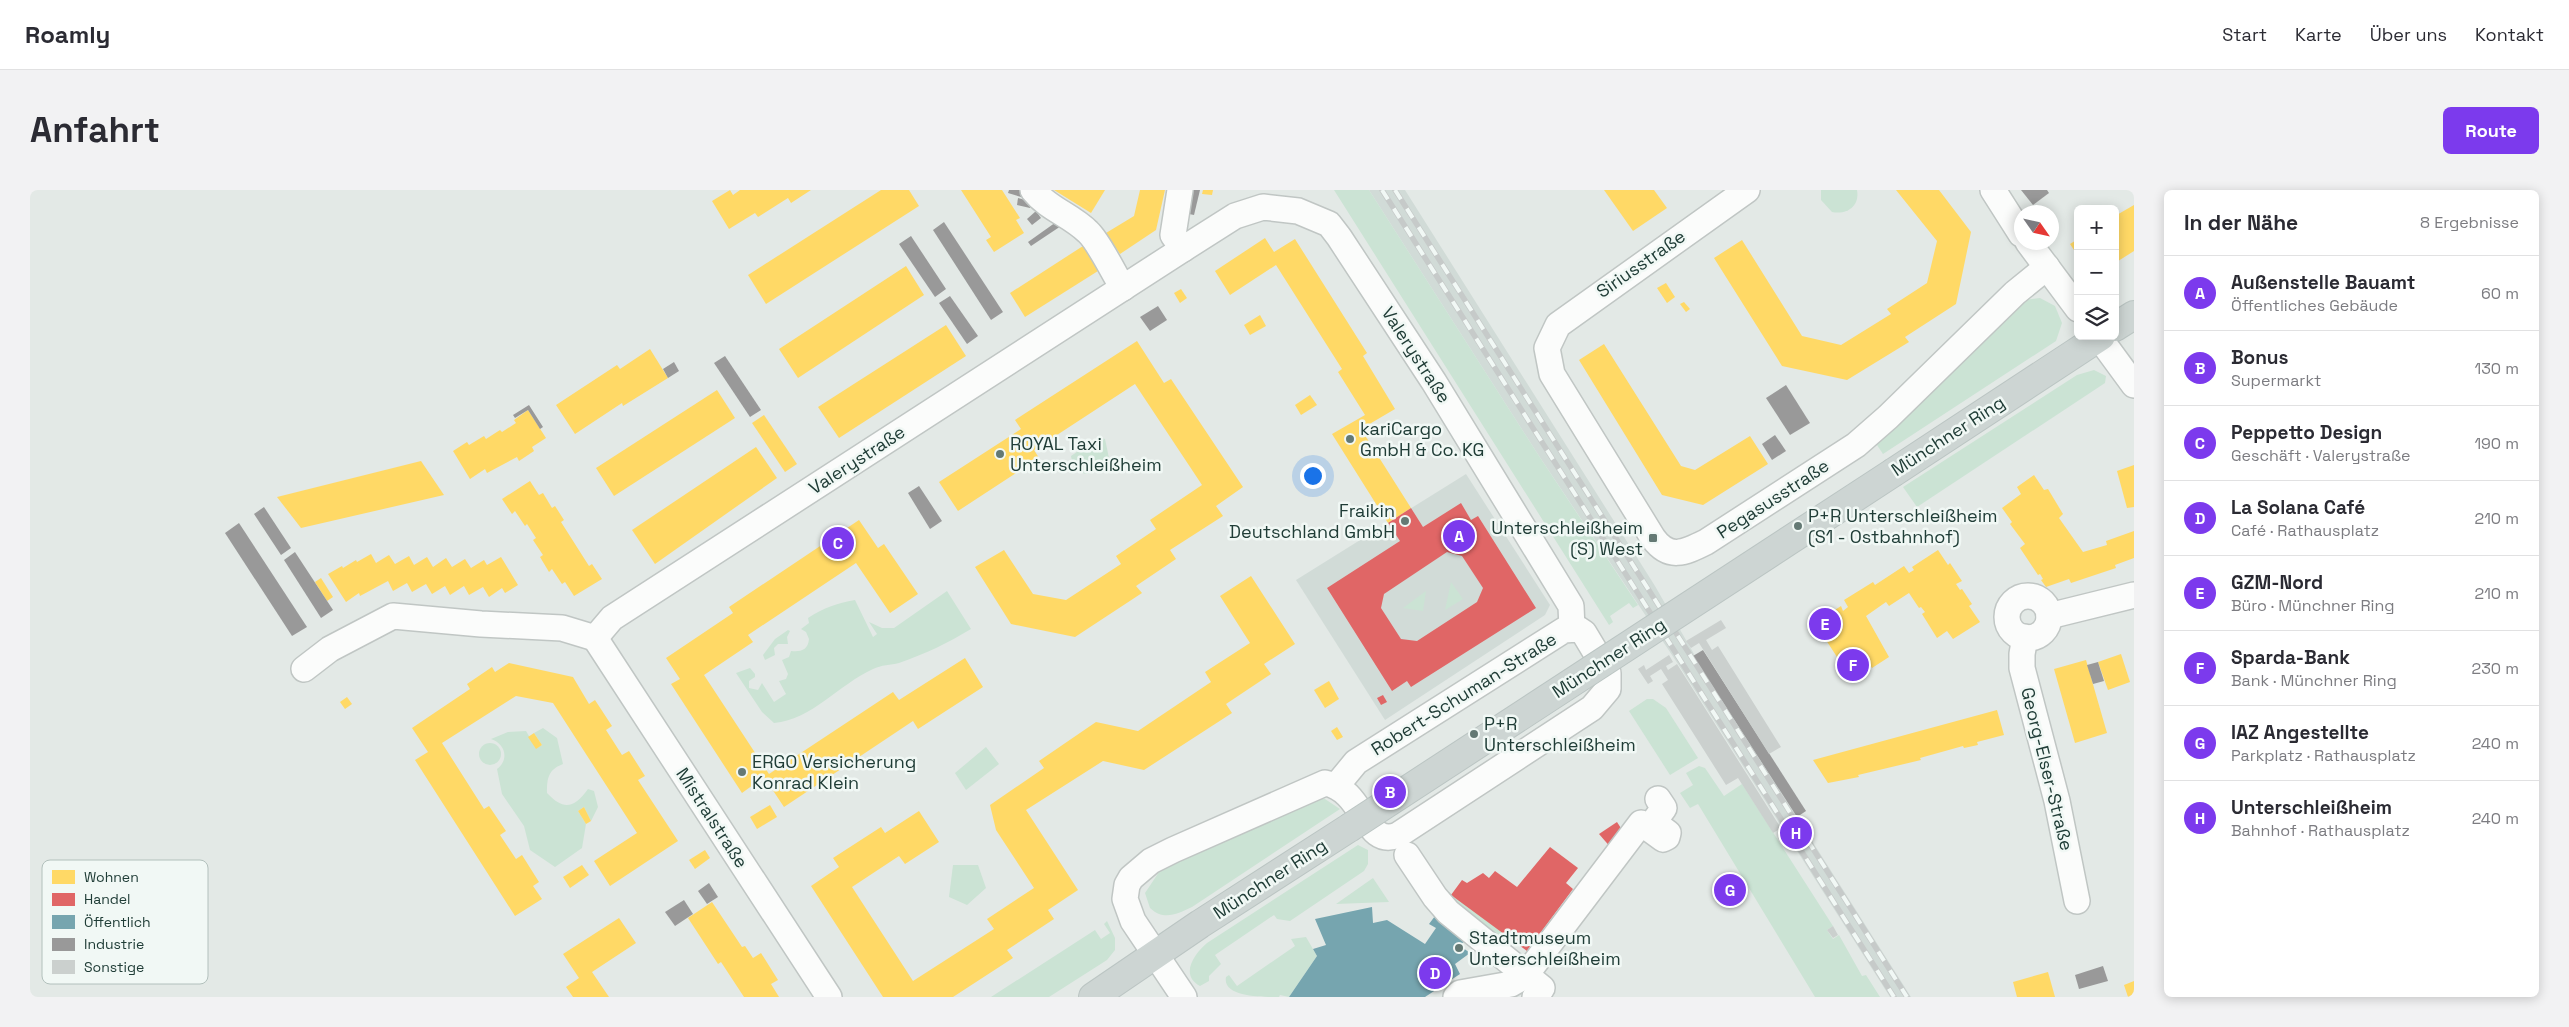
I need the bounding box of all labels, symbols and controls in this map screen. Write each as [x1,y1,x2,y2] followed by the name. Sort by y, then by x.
[25,19,110,50] text: Roamly
[2222,23,2267,46] text: Start
[2295,23,2342,46] text: Karte
[2370,23,2447,46] text: Über uns
[2475,23,2544,46] text: Kontakt
[2443,107,2539,154] button: Route
[30,108,160,152] text: Anfahrt
[2014,205,2059,250] north arrow
[2074,205,2119,340] map controls
[2074,205,2119,250] button: +
[2184,209,2298,236] text: In der Nähe
[2420,212,2519,233] text: 8 Ergebnisse
[1592,224,1690,303] street label: Siriusstraße
[2074,250,2119,295] button: −
[2231,270,2415,295] text: Außenstelle Bauamt
[2195,283,2205,304] text: A
[2481,283,2519,304] text: 60 m
[2074,295,2119,340] button: layers
[2231,295,2398,316] text: Öffentliches Gebäude
[1377,302,1456,407] street label: Valerystraße
[2231,345,2288,370] text: Bonus
[2195,358,2205,379] text: B
[2475,358,2519,379] text: 130 m
[2231,370,2321,391] text: Supermarkt
[1887,390,2009,481] street label: Münchner Ring
[1360,417,1484,461] place label: kariCargo GmbH & Co. KG
[804,420,909,499] street label: Valerystraße
[2231,420,2382,445] text: Peppetto Design
[1010,432,1162,476] place label: ROYAL Taxi Unterschleißheim
[1344,433,1356,445] marker: kariCargo GmbH & Co. KG
[2195,433,2205,454] text: C
[2474,433,2519,454] text: 190 m
[2231,445,2411,466] text: Geschäft · Valerystraße
[994,448,1006,460] marker: ROYAL Taxi Unterschleißheim
[1712,454,1833,543] street label: Pegasusstraße
[1300,463,1326,489] your location
[2231,495,2365,520] text: La Solana Café
[1229,499,1395,543] place label: Fraikin Deutschland GmbH
[1808,504,1998,548] place label: P+R Unterschleißheim (S1 - Ostbahnhof)
[2195,508,2205,529] text: D
[2475,508,2519,529] text: 210 m
[1399,515,1411,527] marker: Fraikin Deutschland GmbH
[1491,516,1643,560] place label: Unterschleißheim (S) West
[1443,517,1475,555] pin: A
[1792,520,1804,532] marker: P+R Unterschleißheim (S1 - Ostbahnhof)
[2231,520,2379,541] text: Café · Rathausplatz
[822,524,854,562] pin: C
[1647,532,1659,544] marker: Unterschleißheim (S) West
[2231,570,2323,595] text: GZM-Nord
[2196,583,2204,604] text: E
[2475,583,2519,604] text: 210 m
[2231,595,2395,616] text: Büro · Münchner Ring
[1809,605,1841,643] pin: E
[1548,612,1670,703] street label: Münchner Ring
[1367,627,1561,760] street label: Robert-Schuman-Straße
[2231,645,2350,670] text: Sparda-Bank
[1837,646,1869,684] pin: F
[2196,658,2204,679] text: F
[2472,658,2519,679] text: 230 m
[2231,670,2397,691] text: Bank · Münchner Ring
[2016,685,2079,853] street label: Georg-Elser-Straße
[1484,712,1636,756] place label: P+R Unterschleißheim
[2231,720,2369,745] text: IAZ Angestellte
[1468,728,1480,740] marker: P+R Unterschleißheim
[2195,733,2205,754] text: G
[2472,733,2519,754] text: 240 m
[2231,745,2416,766] text: Parkplatz · Rathausplatz
[752,750,916,794] place label: ERGO Versicherung Konrad Klein
[671,763,753,872] street label: Mistralstraße
[736,766,748,778] marker: ERGO Versicherung Konrad Klein
[1374,773,1406,811] pin: B
[2231,795,2392,820] text: Unterschleißheim
[2195,808,2205,829] text: H
[2472,808,2519,829] text: 240 m
[1780,814,1812,852] pin: H
[2231,820,2410,841] text: Bahnhof · Rathausplatz
[1209,833,1331,924] street label: Münchner Ring
[42,860,208,984] legend
[84,868,139,886] text: Wohnen
[1714,871,1746,909] pin: G
[84,890,131,908] text: Handel
[84,913,151,931] text: Öffentlich
[1469,926,1621,970] place label: Stadtmuseum Unterschleißheim
[84,935,144,953] text: Industrie
[1453,942,1465,954] marker: Stadtmuseum Unterschleißheim
[1419,954,1451,992] pin: D
[84,958,144,976] text: Sonstige

